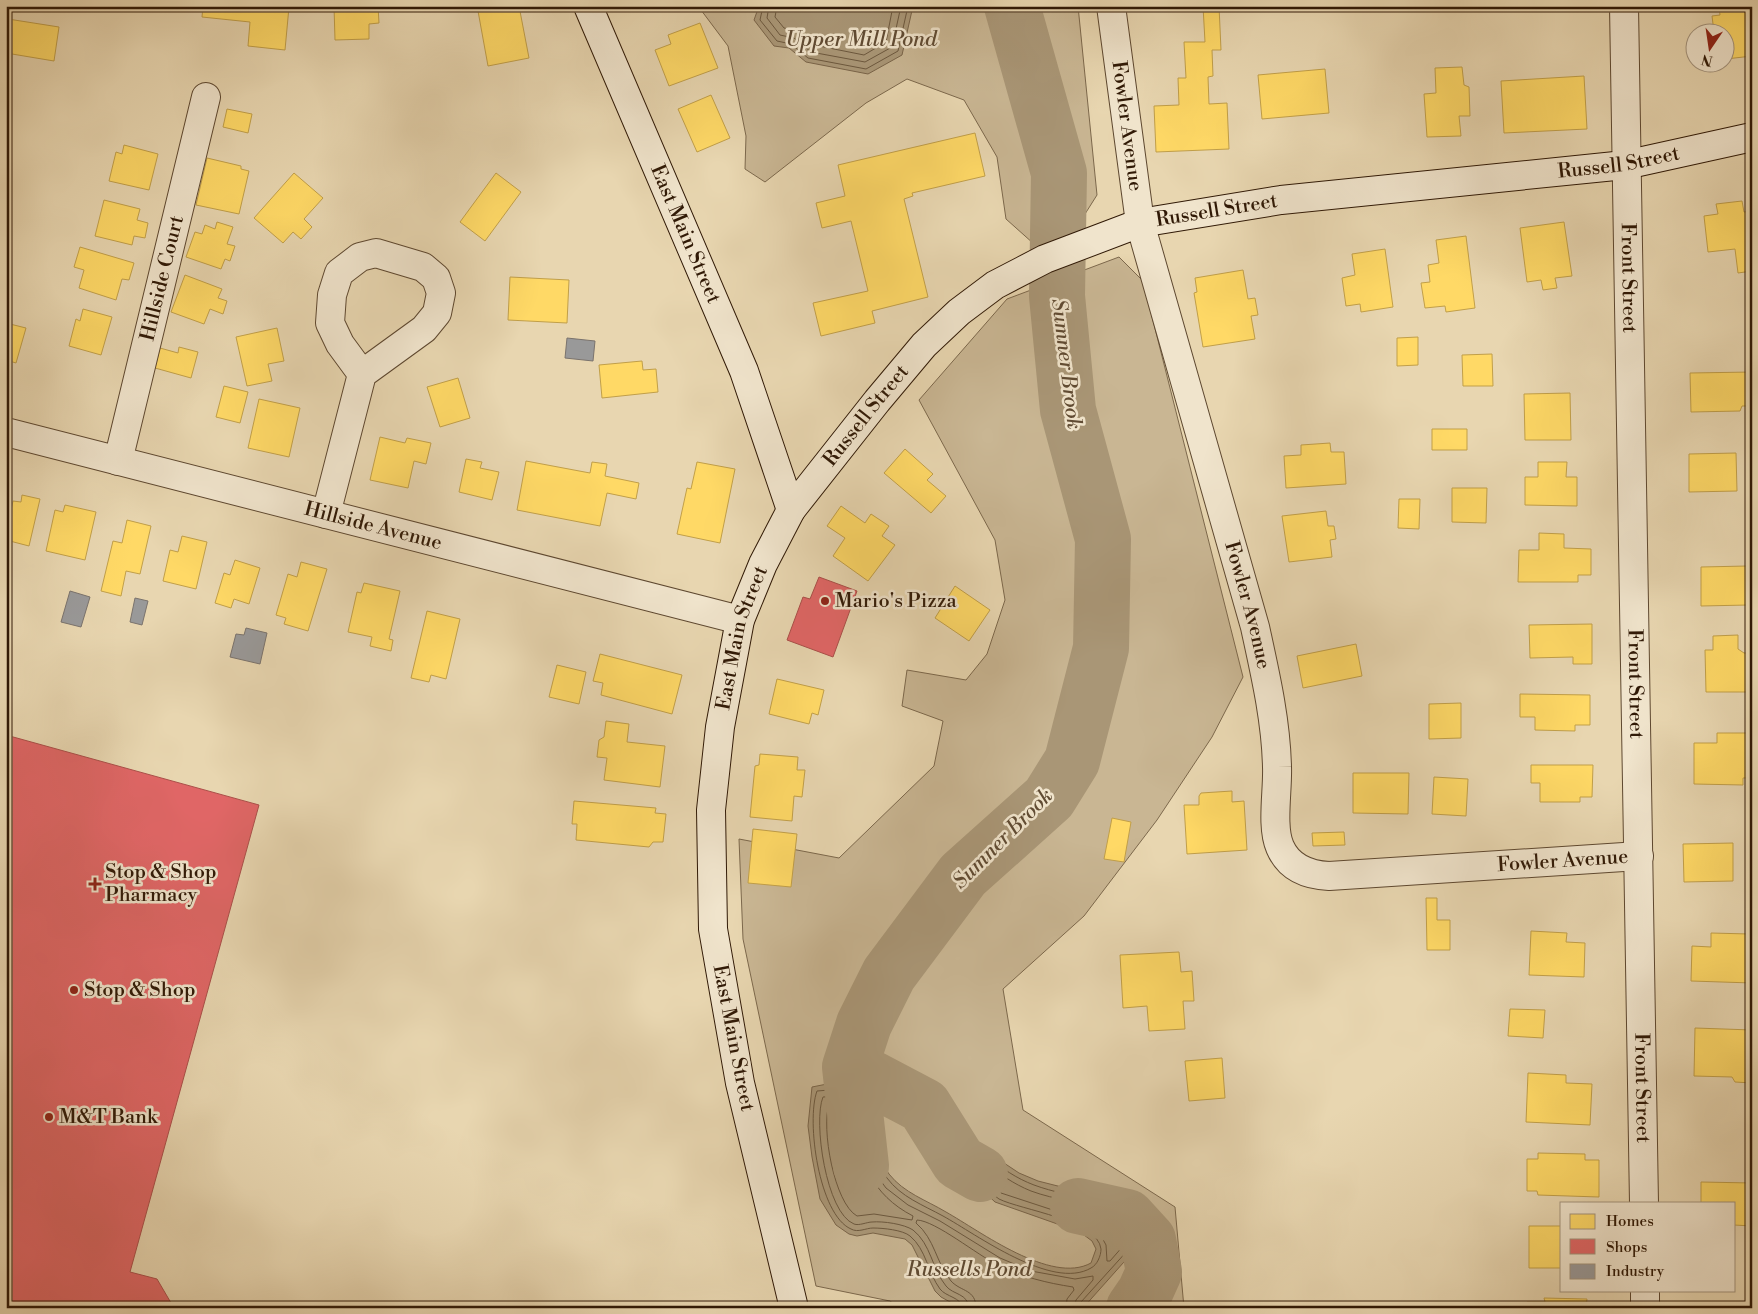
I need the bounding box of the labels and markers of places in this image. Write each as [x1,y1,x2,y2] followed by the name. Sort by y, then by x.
[835,589,958,614] place label: Mario's Pizza
[819,595,831,607] marker: Mario's Pizza
[105,860,217,908] place label: Stop & Shop Pharmacy
[89,878,101,890] marker: Stop & Shop Pharmacy
[84,978,196,1003] place label: Stop & Shop
[68,984,80,996] marker: Stop & Shop
[59,1105,159,1130] place label: M&T Bank
[43,1111,55,1123] marker: M&T Bank

